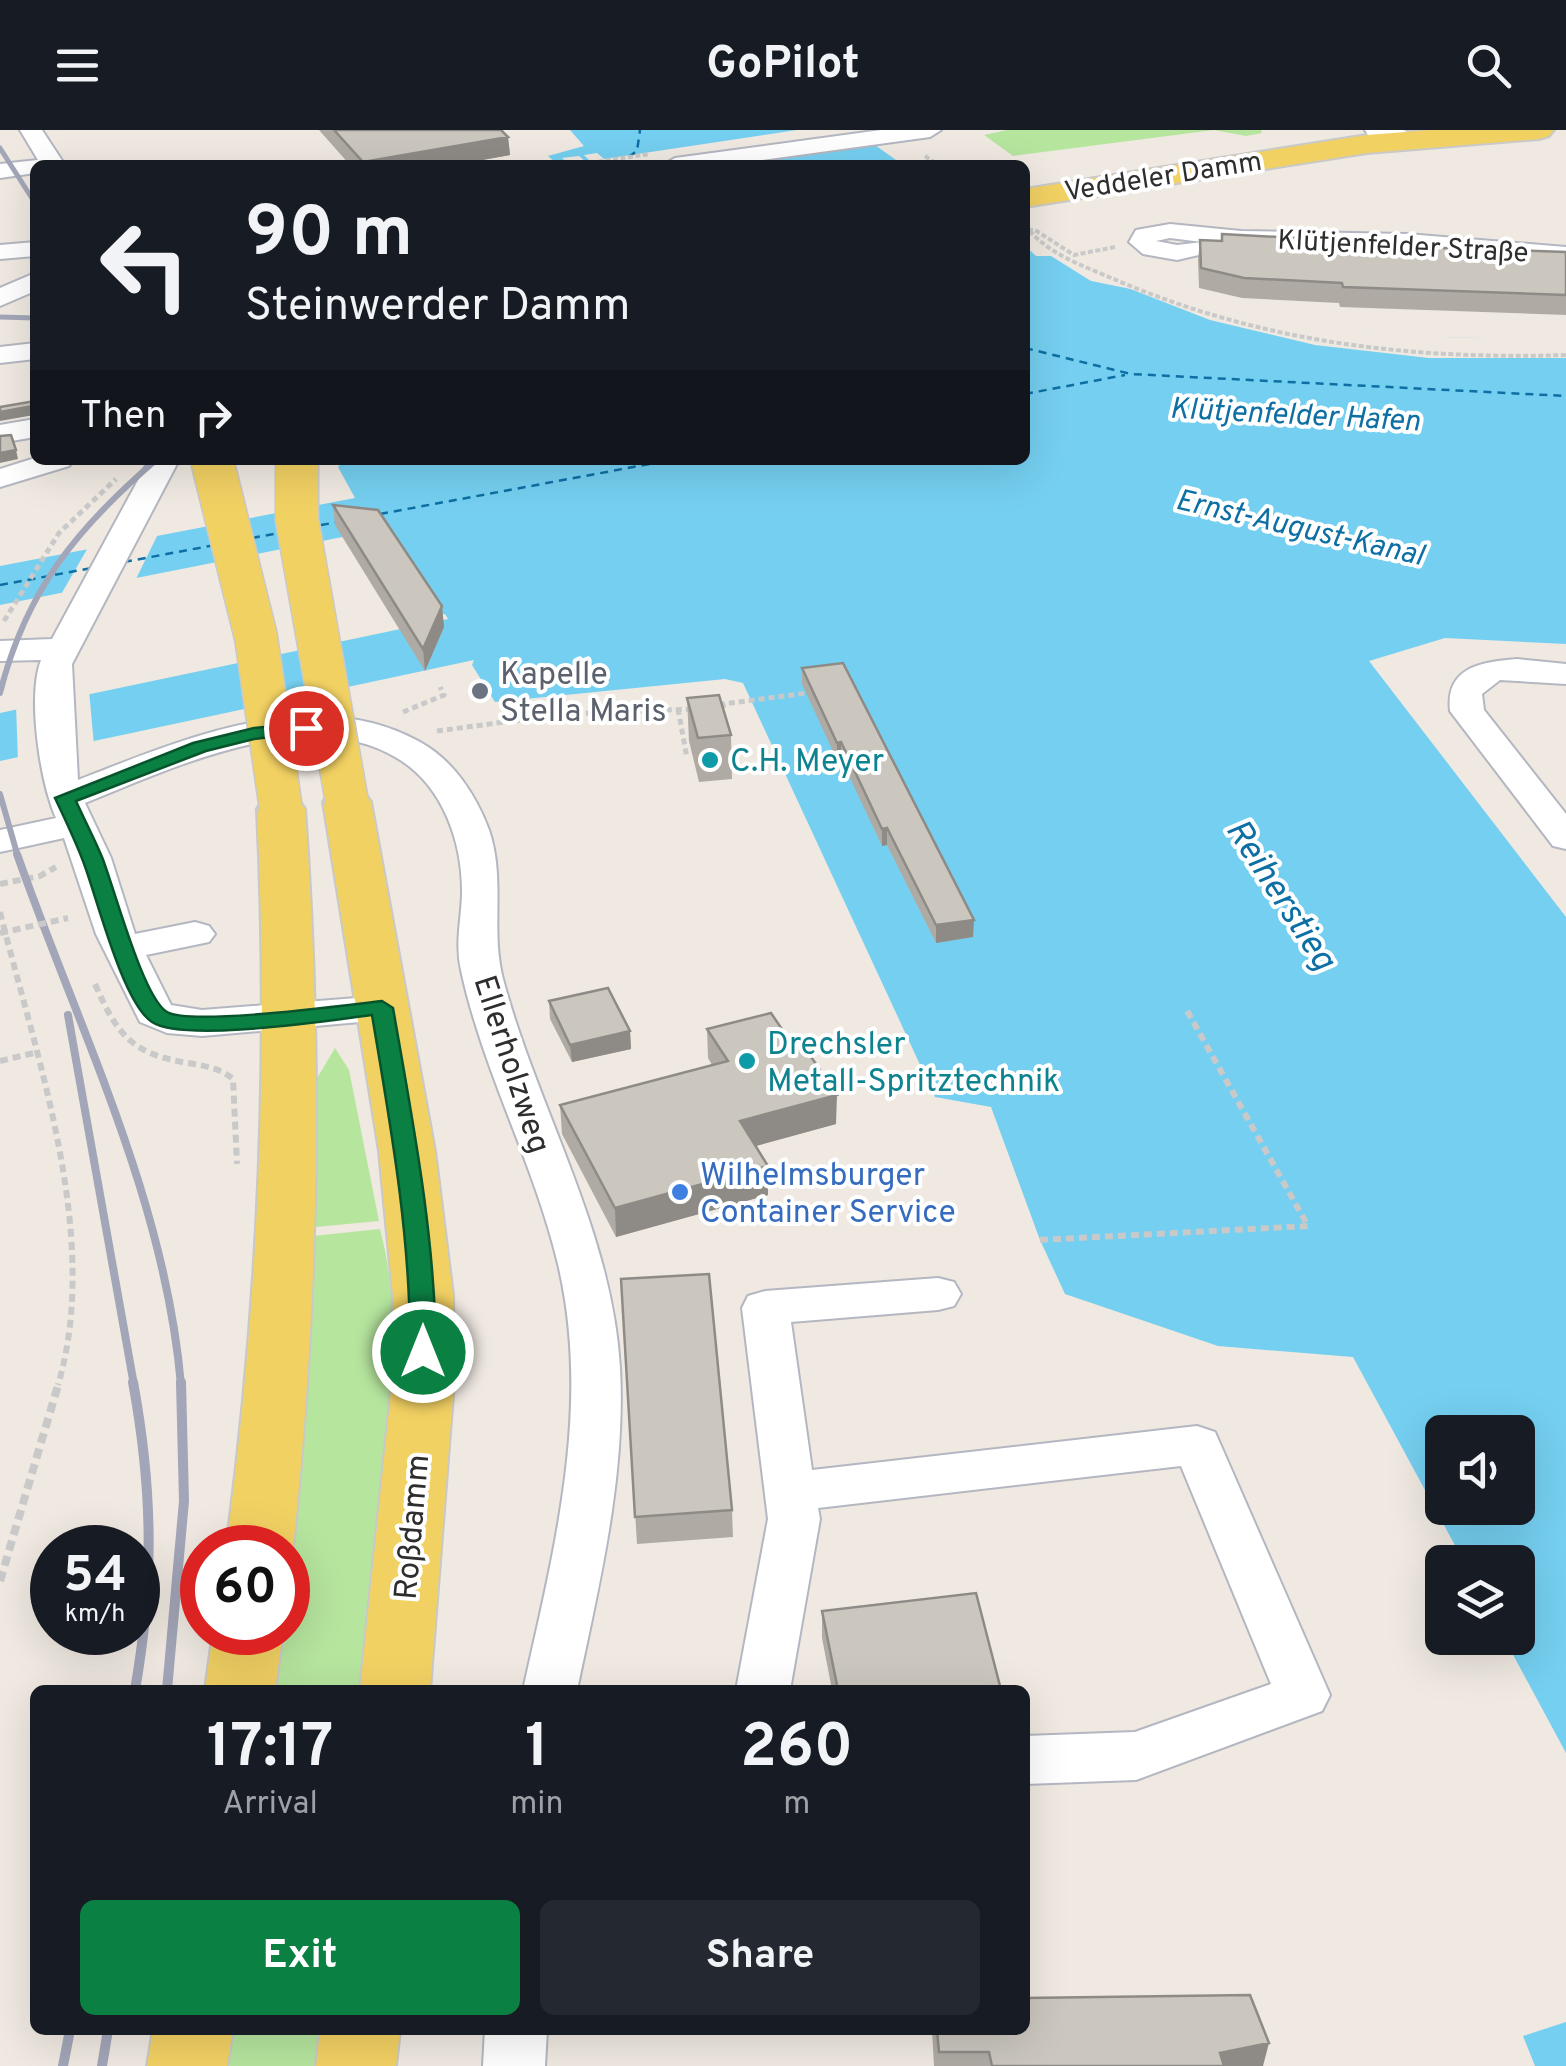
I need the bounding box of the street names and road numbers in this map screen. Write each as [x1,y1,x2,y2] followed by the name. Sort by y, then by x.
[1062,145,1265,211] street label: Veddeler Damm
[1276,223,1529,273] street label: Klütjenfelder Straße
[463,971,558,1159] street label: Ellerholzweg
[388,1453,440,1602] street label: Roßdamm

